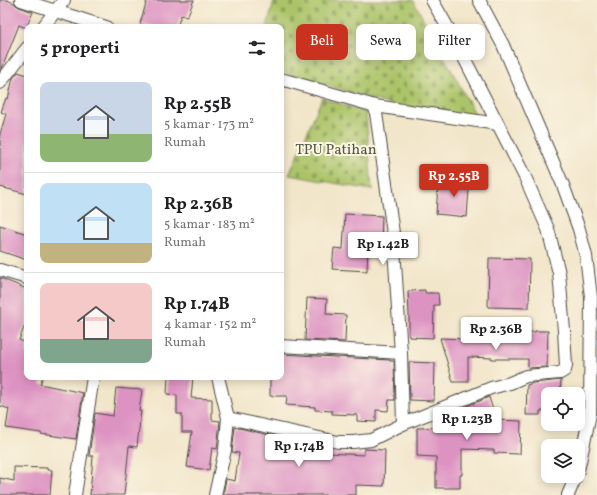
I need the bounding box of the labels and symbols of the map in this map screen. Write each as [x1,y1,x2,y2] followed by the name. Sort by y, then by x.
[295,140,377,161] park label: TPU Patihan
[413,164,495,198] pin: Rp 2.55B
[342,232,424,266] pin: Rp 1.42B
[455,317,537,351] pin: Rp 2.36B
[426,407,508,441] pin: Rp 1.23B
[258,434,340,468] pin: Rp 1.74B

